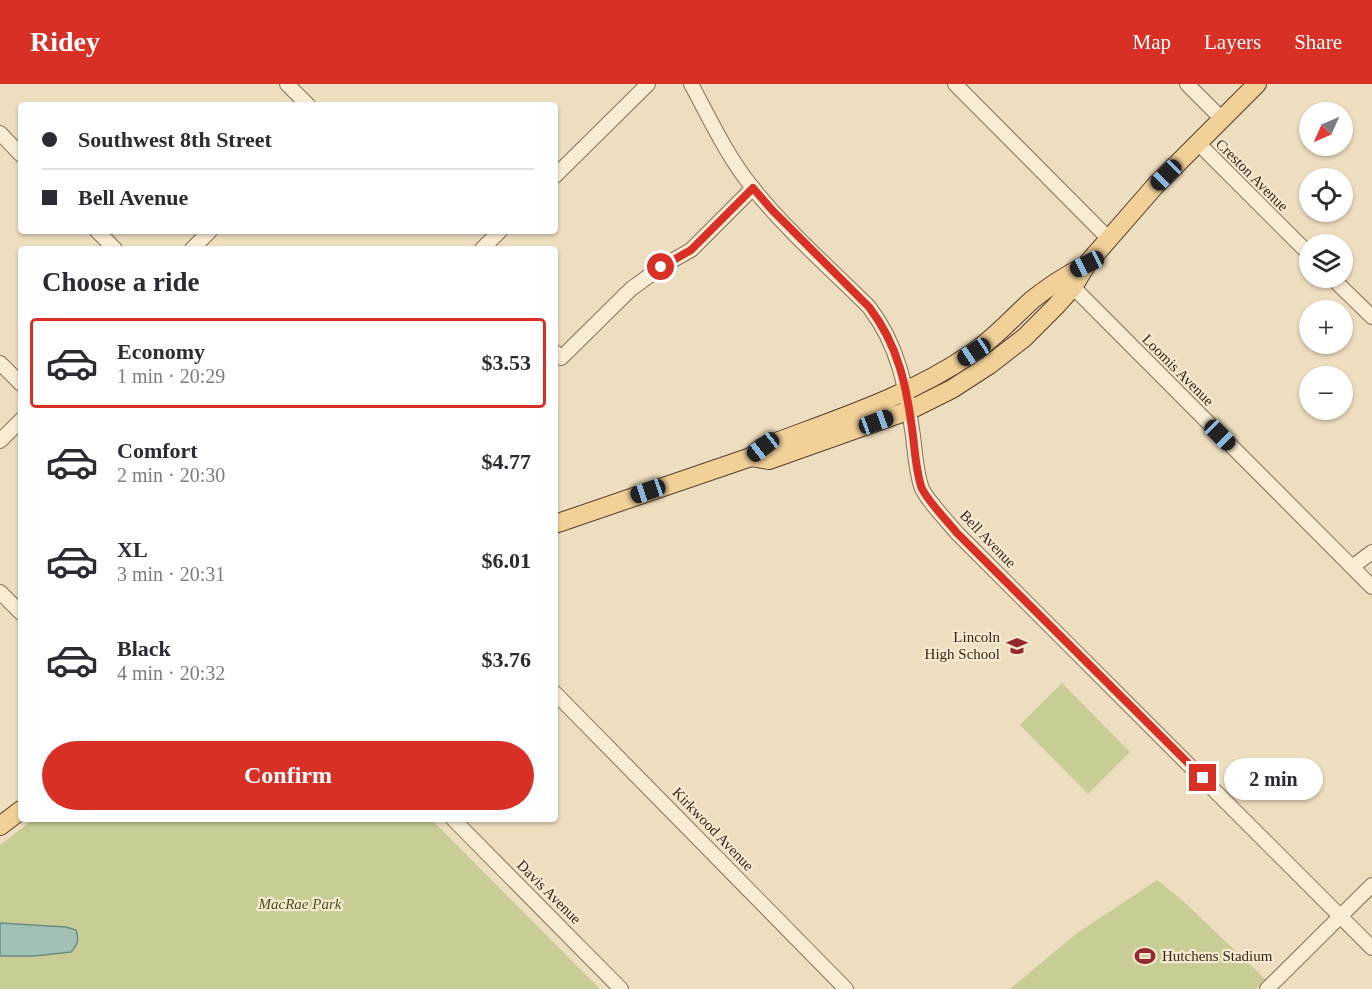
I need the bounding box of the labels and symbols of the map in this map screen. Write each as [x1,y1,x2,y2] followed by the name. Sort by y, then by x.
[1299,102,1353,156] north arrow
[1213,136,1292,215] street label: Creston Avenue
[1147,156,1185,194] car
[1067,248,1107,280] car
[647,253,674,280] route start
[1139,331,1217,409] street label: Loomis Avenue
[954,335,994,369] car
[856,407,896,437] car
[1201,416,1239,454] car
[743,429,783,465] car
[628,477,668,505] car
[957,507,1020,571] street label: Bell Avenue
[925,629,1000,662] place label: Lincoln High School
[1005,634,1029,658] school or university icon: Lincoln High School
[1224,757,1323,799] callout: 2 min
[1189,764,1216,791] route end
[669,784,757,874] street label: Kirkwood Avenue
[514,857,584,927] street label: Davis Avenue
[258,896,342,912] park label: MacRae Park
[1133,944,1157,968] sports icon: Hutchens Stadium
[1162,948,1273,964] place label: Hutchens Stadium

